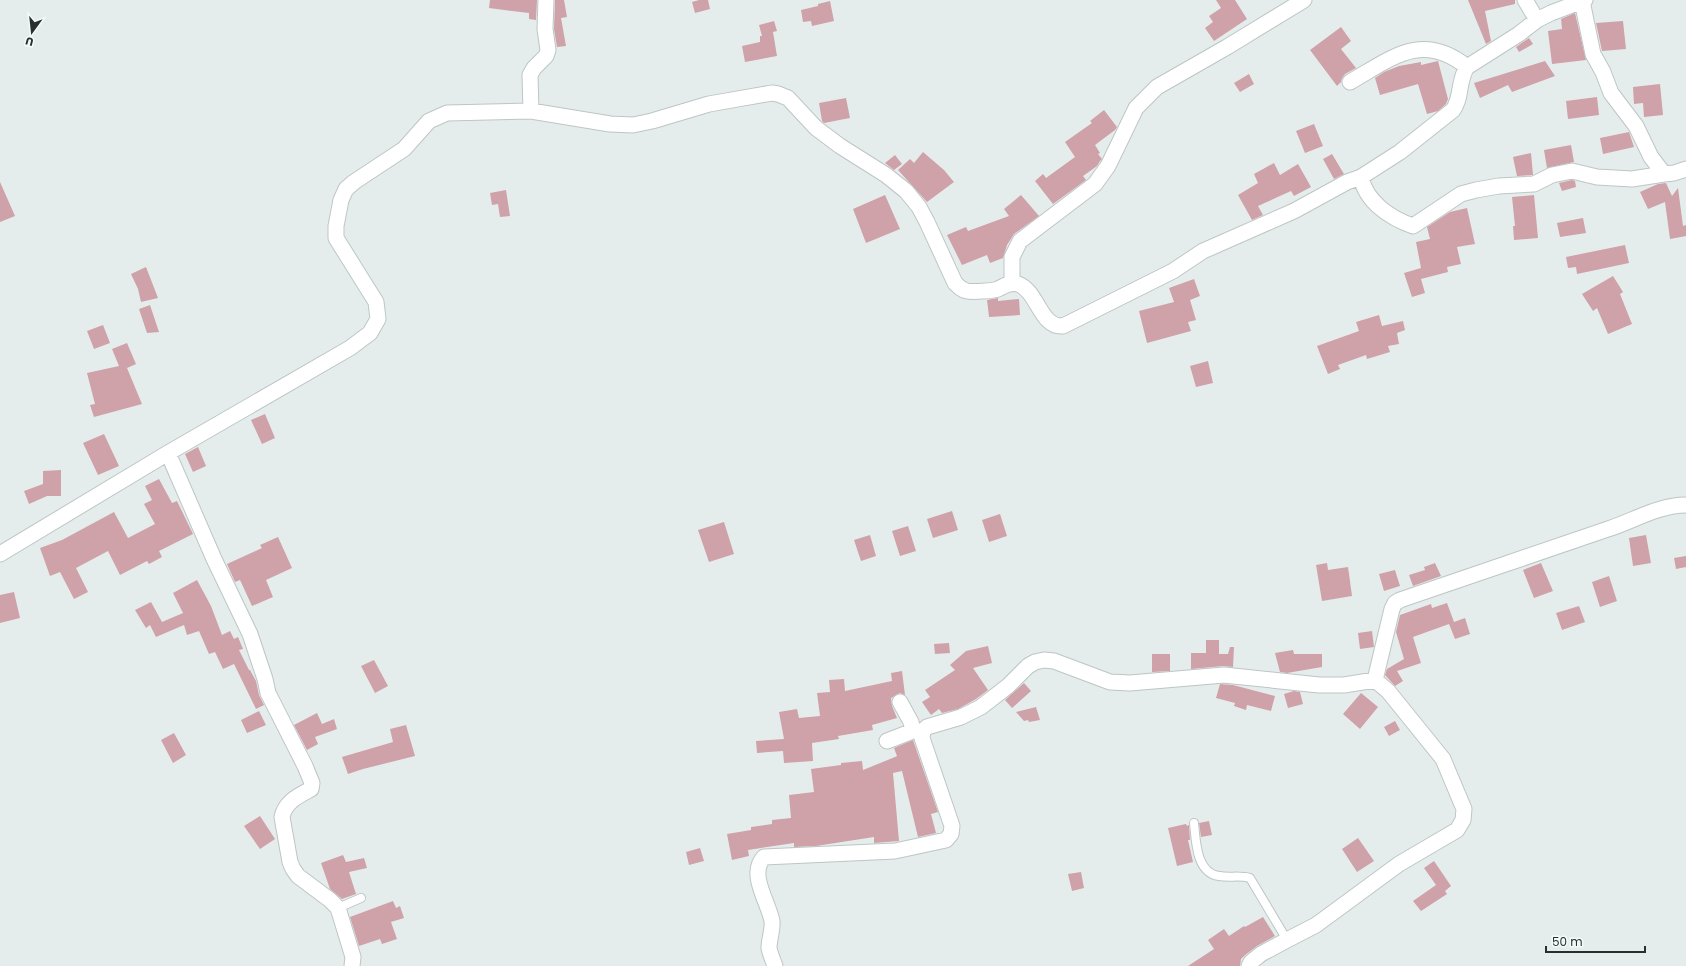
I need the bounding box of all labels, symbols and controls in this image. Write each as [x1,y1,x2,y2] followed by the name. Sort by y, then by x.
[12,12,52,52] north arrow
[23,33,35,50] text: U
[1546,928,1645,954] scale bar
[1552,933,1583,950] text: 50 m

